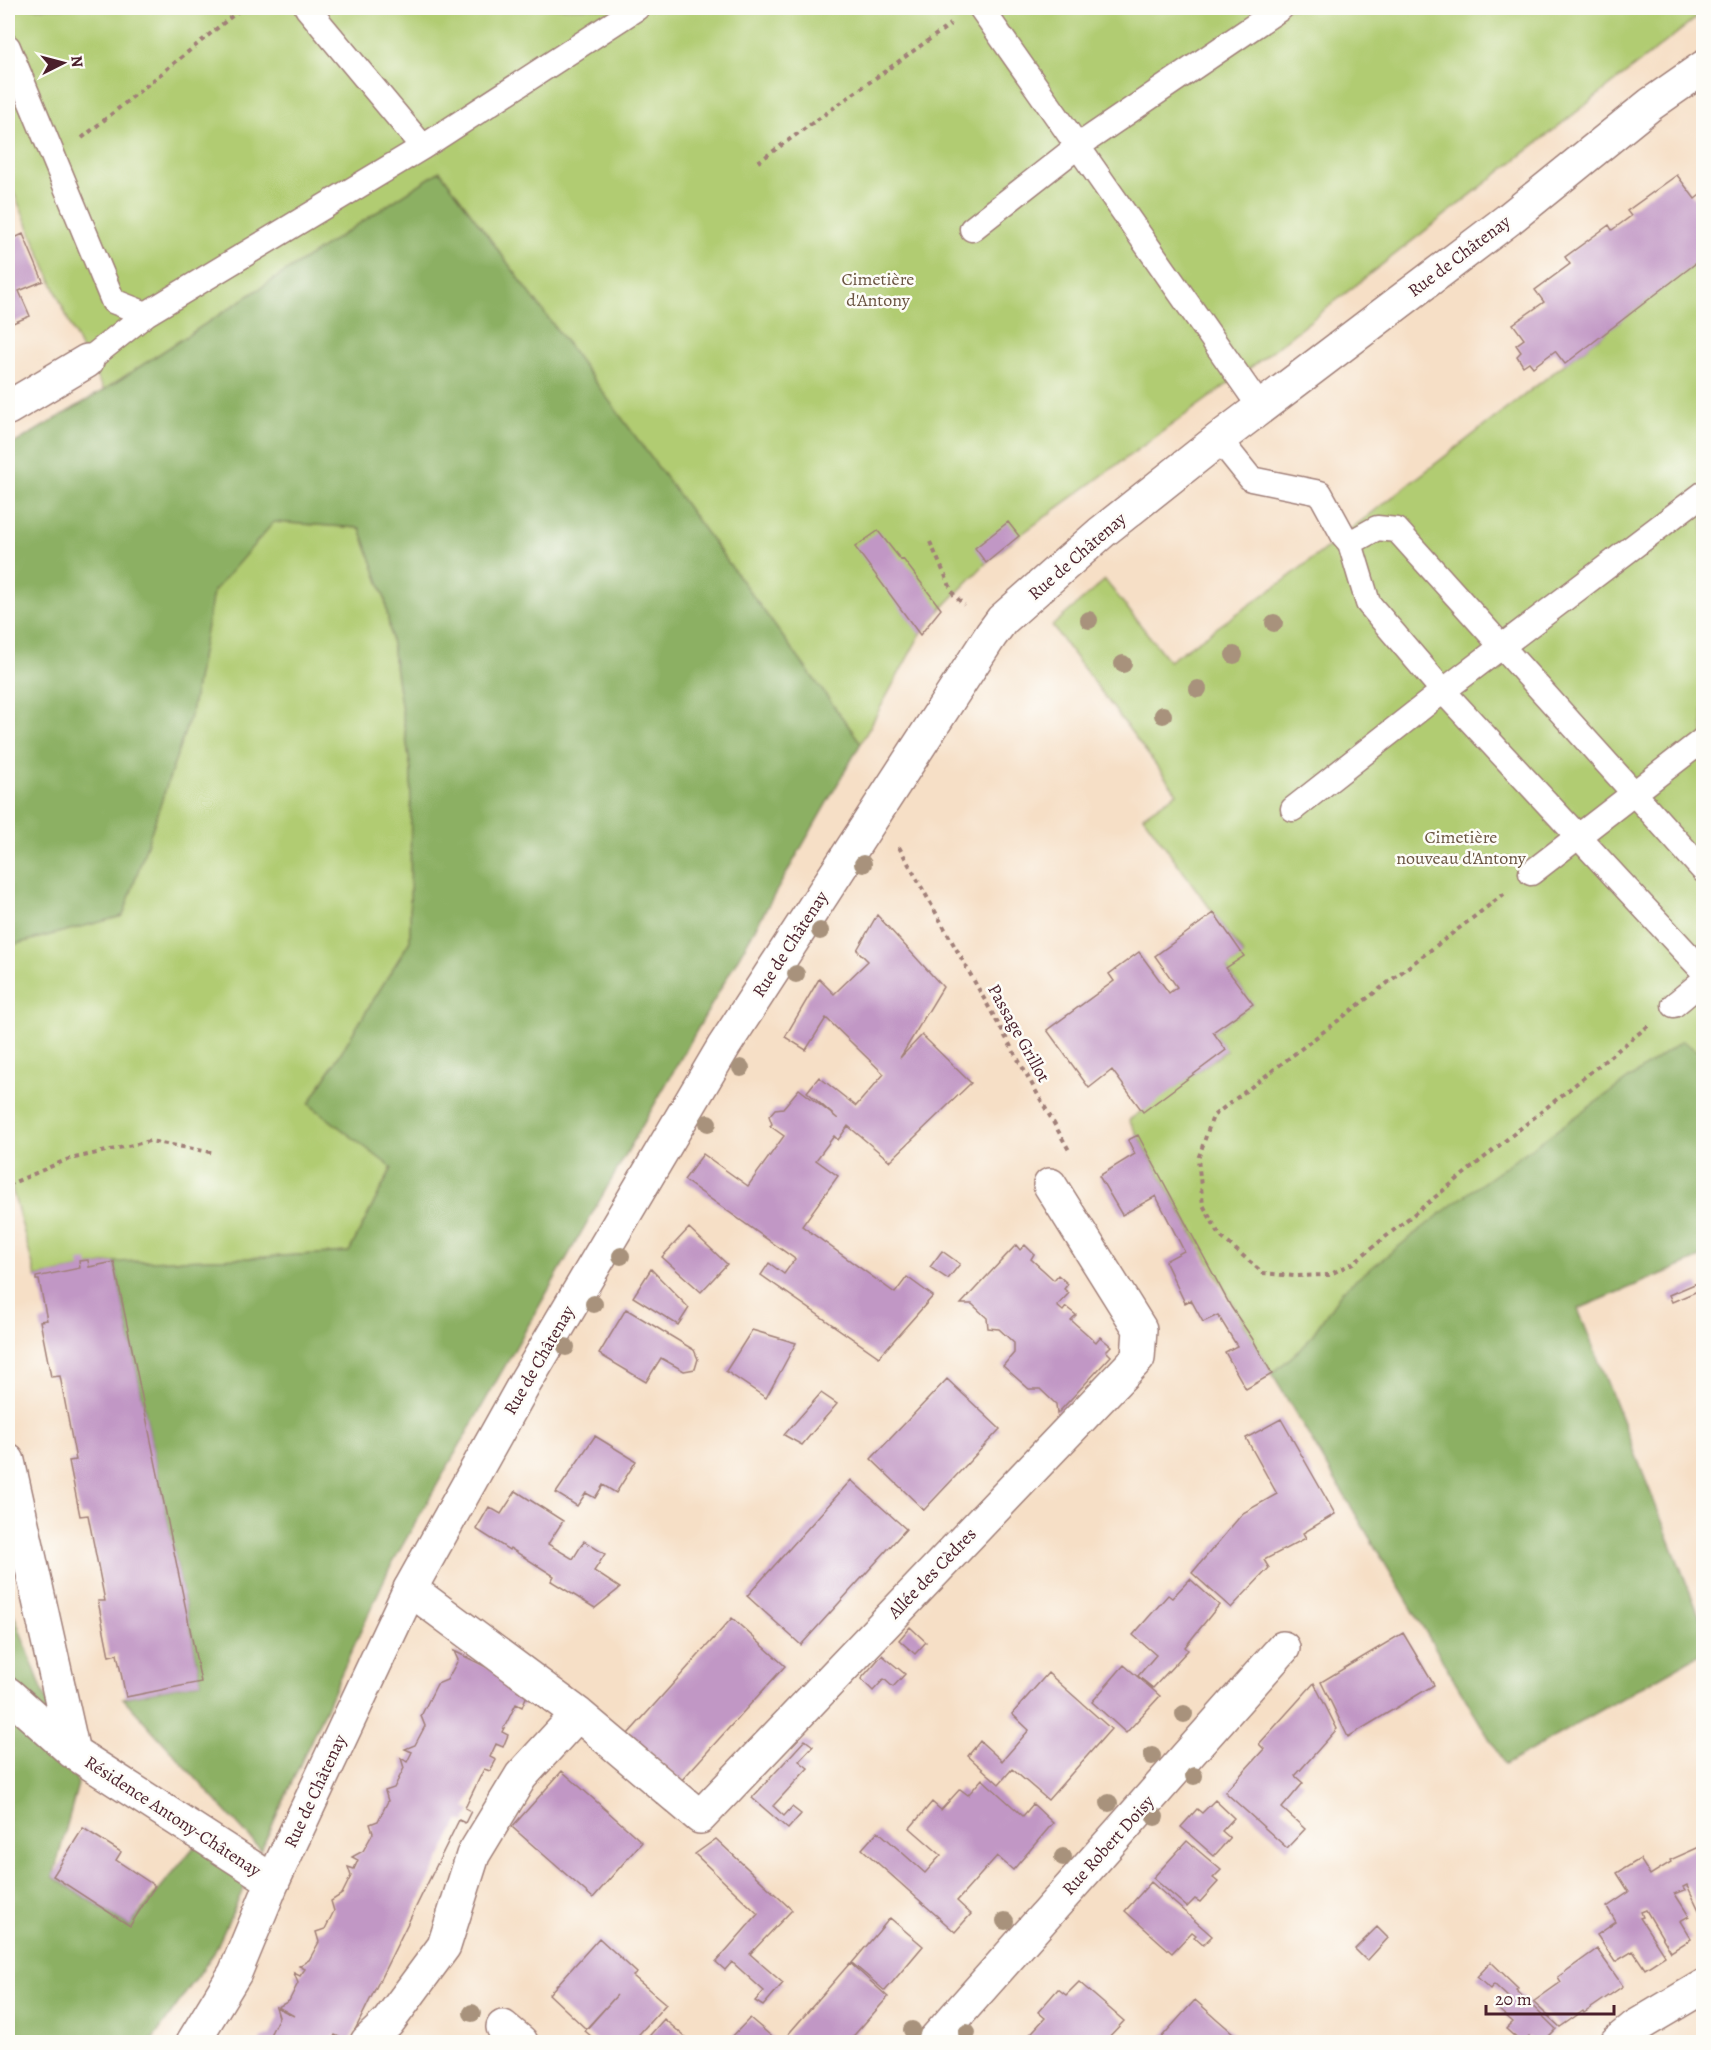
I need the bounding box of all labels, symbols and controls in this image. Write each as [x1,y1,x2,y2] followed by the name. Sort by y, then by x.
[33,33,93,93] north arrow
[65,55,89,69] text: N
[1403,209,1516,302] street label: Rue de Châtenay
[842,267,914,312] park label: Cimetière d'Antony
[1023,506,1132,605] street label: Rue de Châtenay
[1396,825,1527,870] park label: Cimetière nouveau d'Antony
[747,885,834,1002] street label: Rue de Châtenay
[982,980,1056,1086] street label: Passage Grillot
[498,1300,580,1419] street label: Rue de Châtenay
[882,1522,982,1624] street label: Allée des Cèdres
[278,1730,352,1852] street label: Rue de Châtenay
[80,1750,266,1883] street label: Résidence Antony-Châtenay
[1057,1789,1160,1900] street label: Rue Robert Doisy
[1486,1978,1614,2016] scale bar
[1495,1987,1532,2011] text: 20 m

